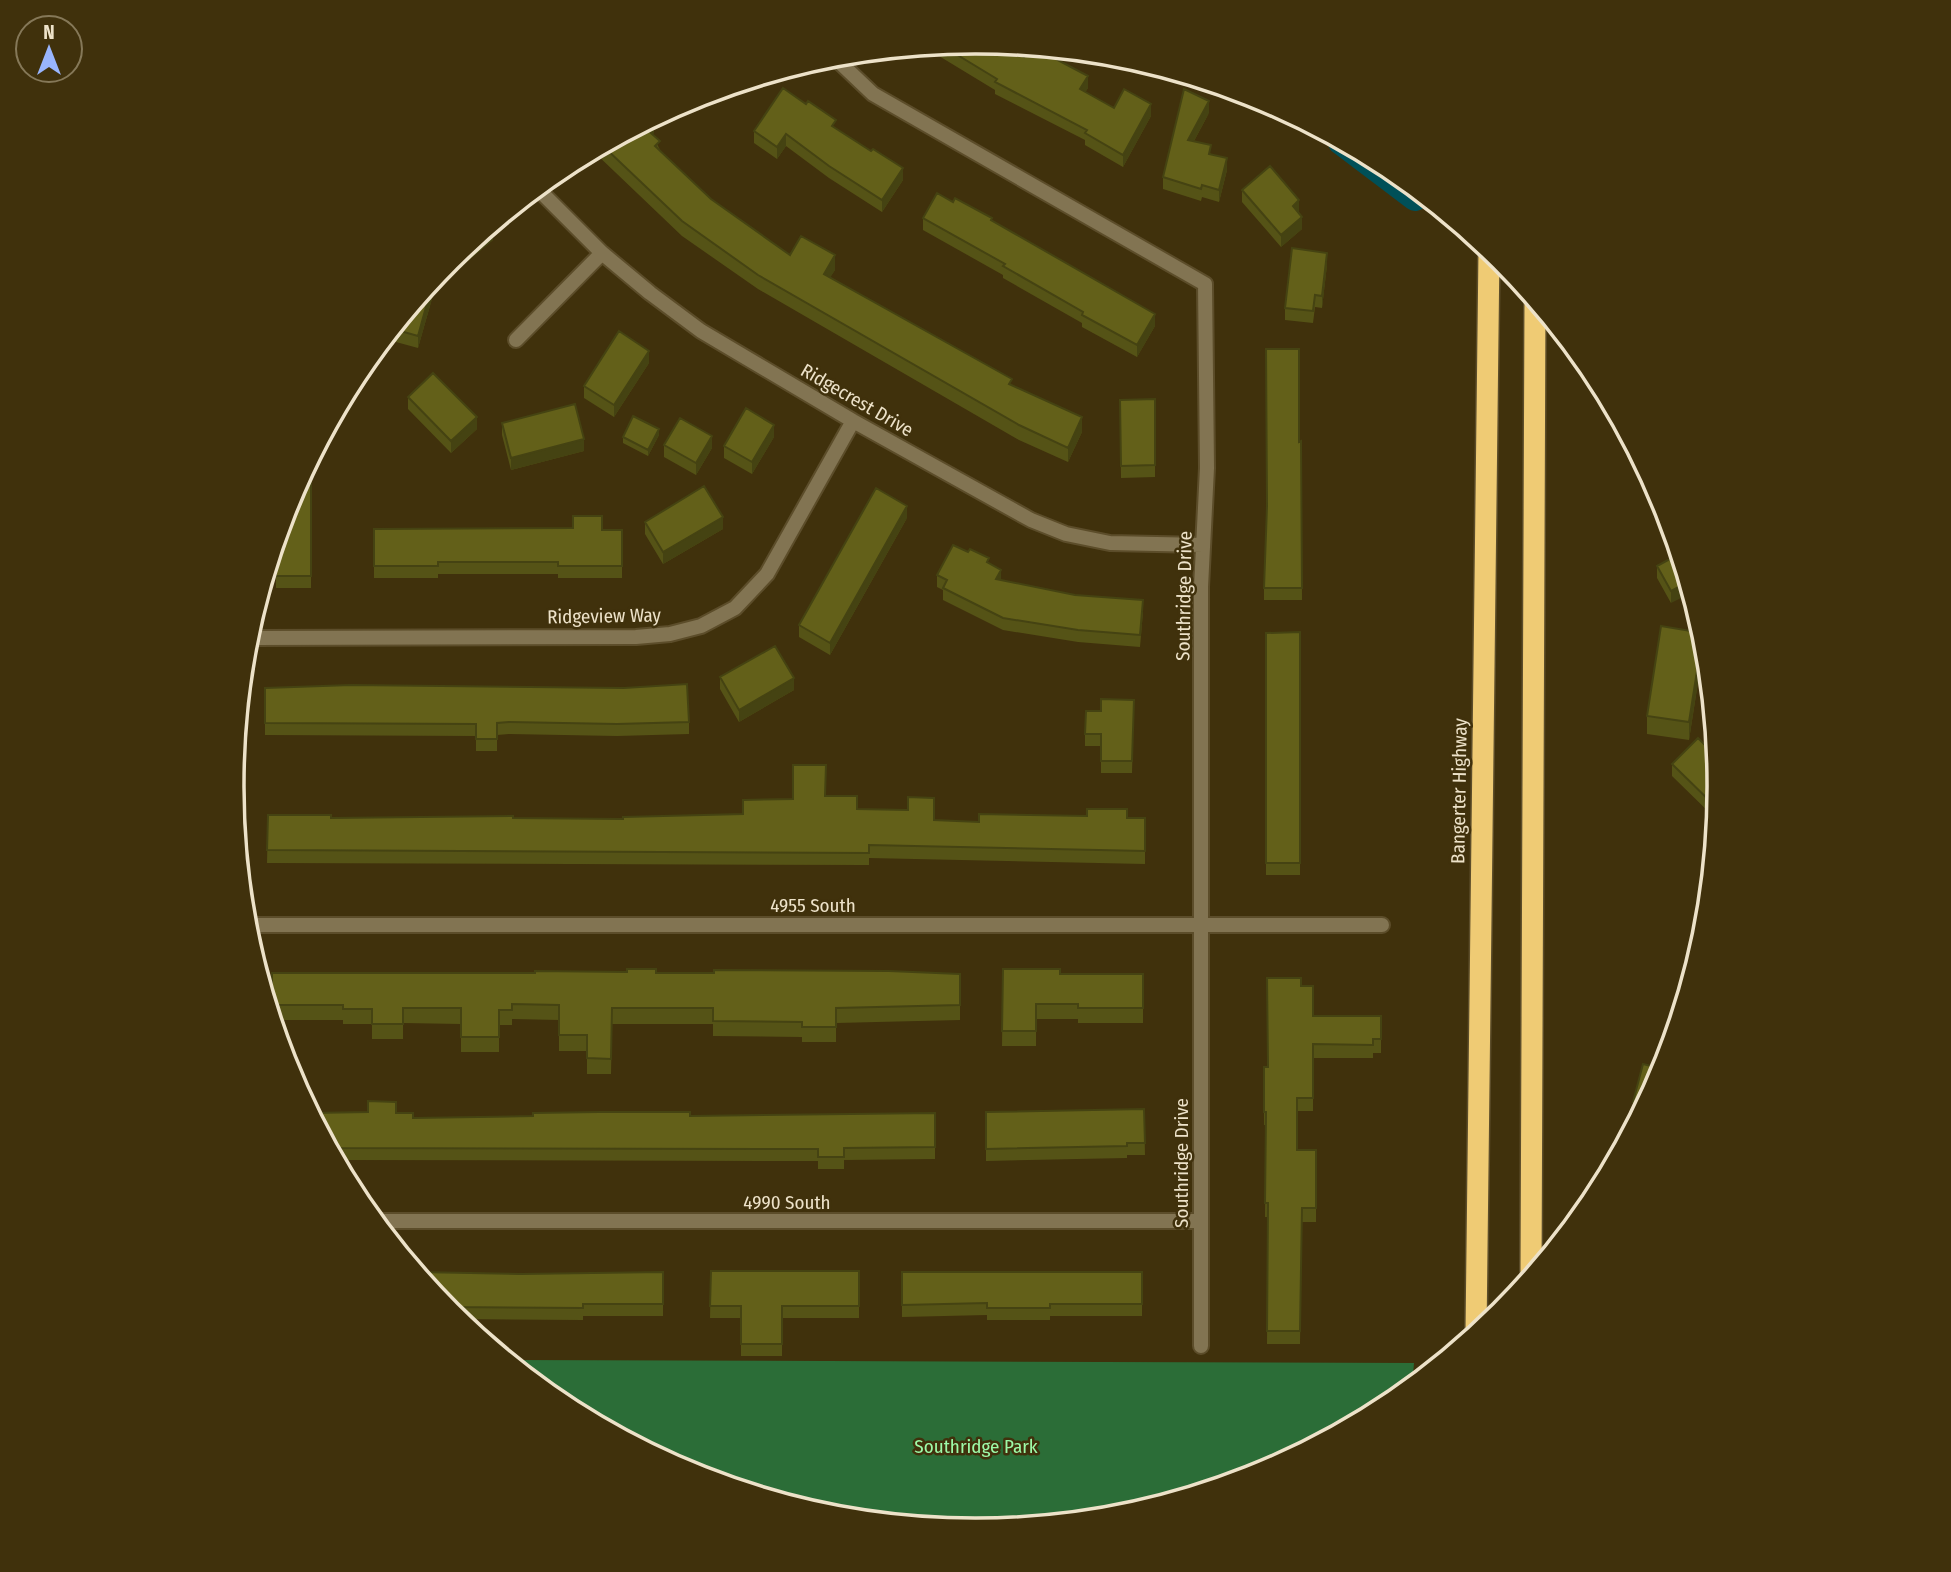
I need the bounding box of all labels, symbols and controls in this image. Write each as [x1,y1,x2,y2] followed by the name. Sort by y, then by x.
[14,14,84,84] north arrow
[43,21,55,44] text: N
[797,359,917,441] street label: Ridgecrest Drive
[1171,531,1197,661] street label: Southridge Drive
[547,603,662,628] street label: Ridgeview Way
[1446,717,1472,864] street label: Bangerter Highway
[770,894,856,917] street label: 4955 South
[1170,1098,1193,1228] street label: Southridge Drive
[743,1191,831,1214] street label: 4990 South
[914,1435,1038,1458] park label: Southridge Park

